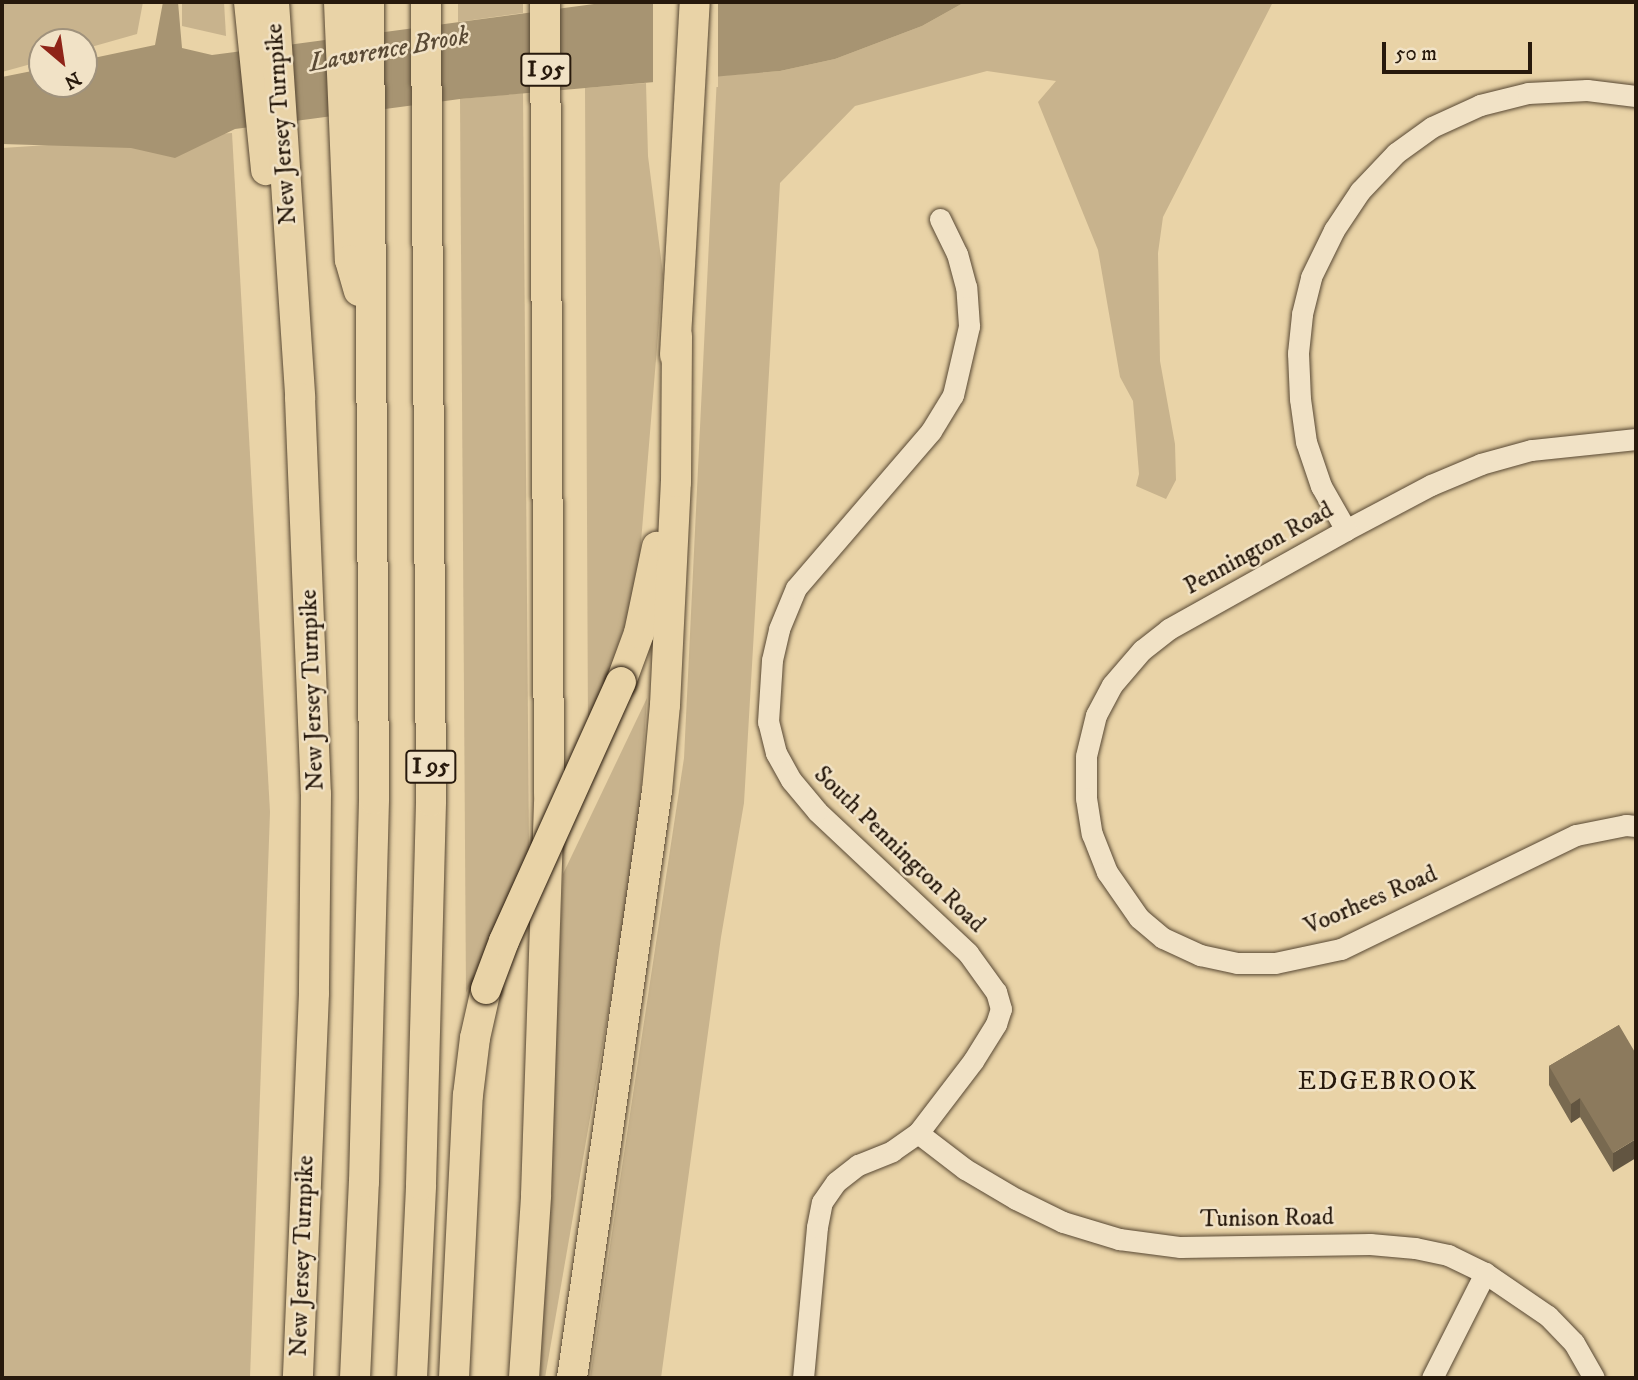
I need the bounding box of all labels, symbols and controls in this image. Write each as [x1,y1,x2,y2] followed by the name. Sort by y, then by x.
[307,21,471,79] water label: Lawrence Brook
[261,23,303,225] street label: New Jersey Turnpike
[28,28,98,98] north arrow
[1386,28,1536,72] scale bar
[1395,41,1437,67] text: 50 m
[520,50,572,90] road number: I 95
[60,66,85,94] text: N
[1180,496,1338,602] street label: Pennington Road
[295,589,331,791] street label: New Jersey Turnpike
[405,748,457,786] road number: I 95
[807,761,991,939] street label: South Pennington Road
[1300,860,1442,942] street label: Voorhees Road
[1299,1066,1477,1098] district label: EDGEBROOK
[285,1155,321,1357] street label: New Jersey Turnpike
[1200,1203,1334,1235] street label: Tunison Road

